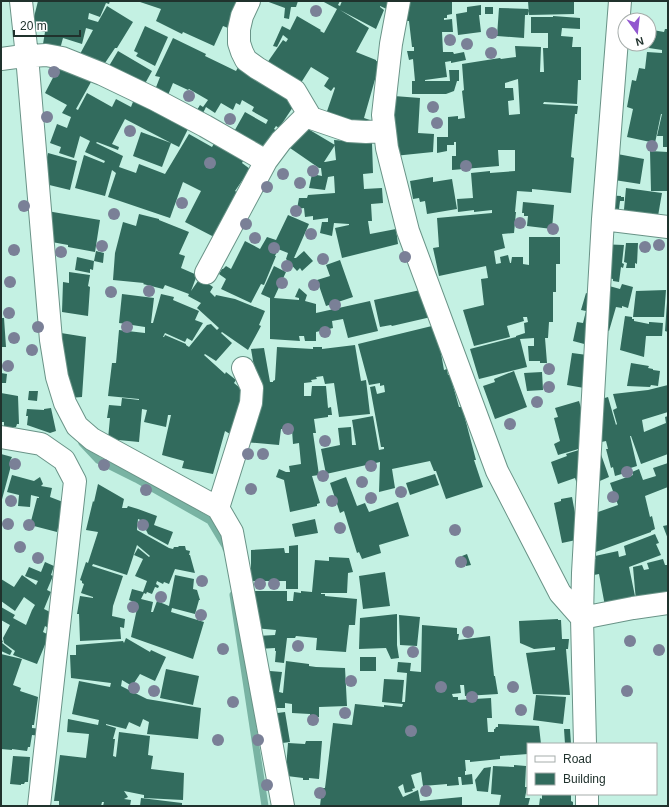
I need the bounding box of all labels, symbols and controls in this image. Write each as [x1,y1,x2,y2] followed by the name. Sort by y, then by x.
[14,12,80,38] scale bar
[617,12,657,52] north arrow
[20,19,47,33] text: 20 m
[634,35,645,48] text: N
[527,743,657,795] legend
[563,752,592,766] text: Road
[563,772,606,786] text: Building

